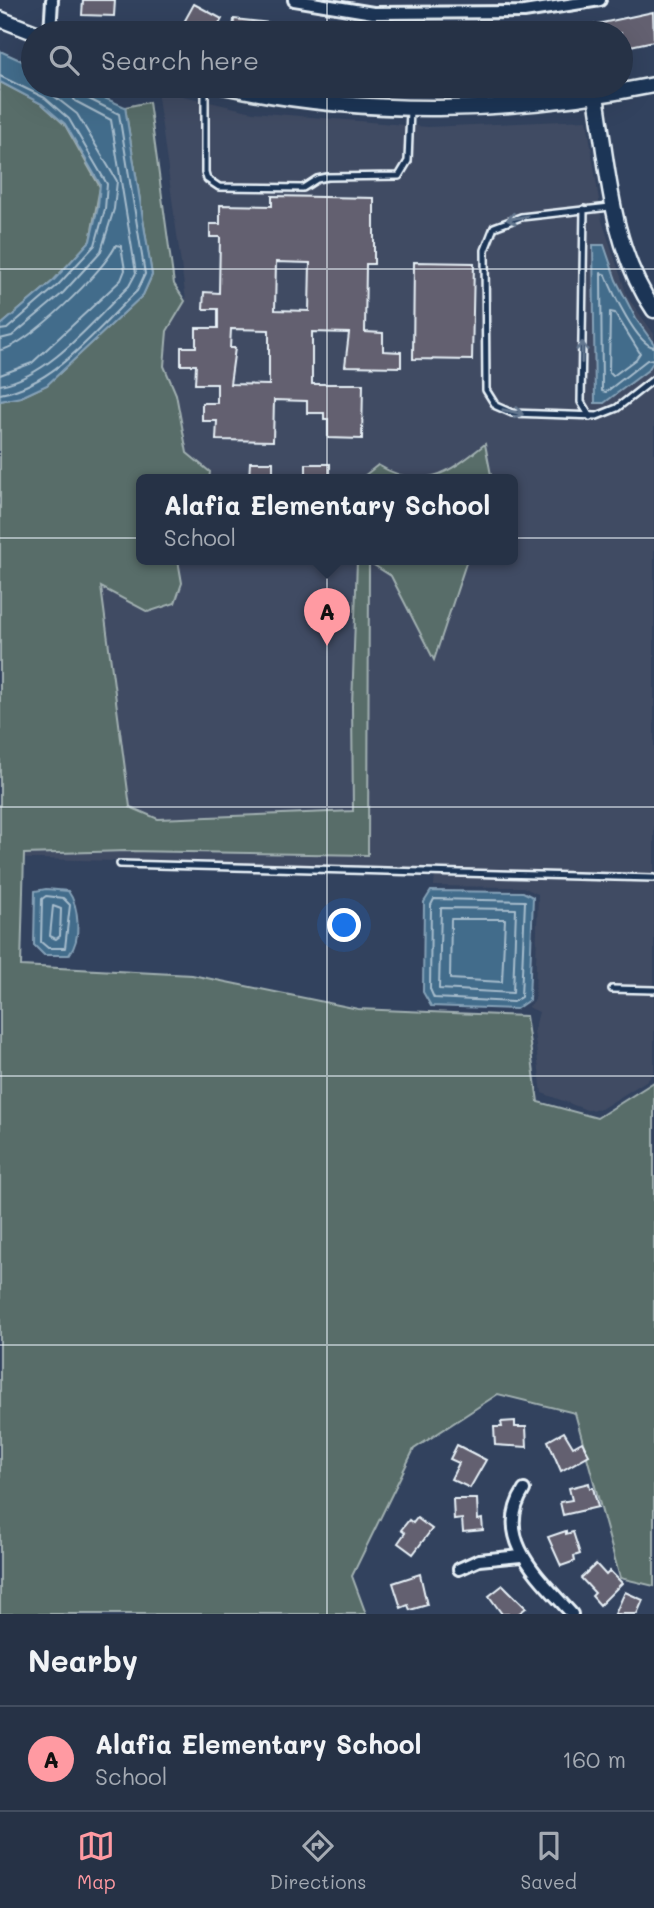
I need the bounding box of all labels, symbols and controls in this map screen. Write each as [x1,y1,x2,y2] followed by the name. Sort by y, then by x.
[21,21,633,98] search box
[45,41,83,79] icon: search
[101,43,259,77] text: Search here
[506,212,529,225] one-way arrow
[575,340,588,363] one-way arrow
[501,406,524,419] one-way arrow
[136,474,518,565] popup
[164,488,490,522] text: Alafia Elementary School
[164,522,236,552] text: School
[304,588,350,646] pin: A
[327,908,361,942] your location
[28,1640,138,1680] text: Nearby
[95,1727,422,1761] text: Alafia Elementary School
[43,1744,59,1774] text: A
[562,1744,626,1774] text: 160 m
[95,1761,168,1791] text: School
[77,1827,116,1894] tab: Map
[270,1827,366,1894] tab: Directions
[521,1827,577,1894] tab: Saved

